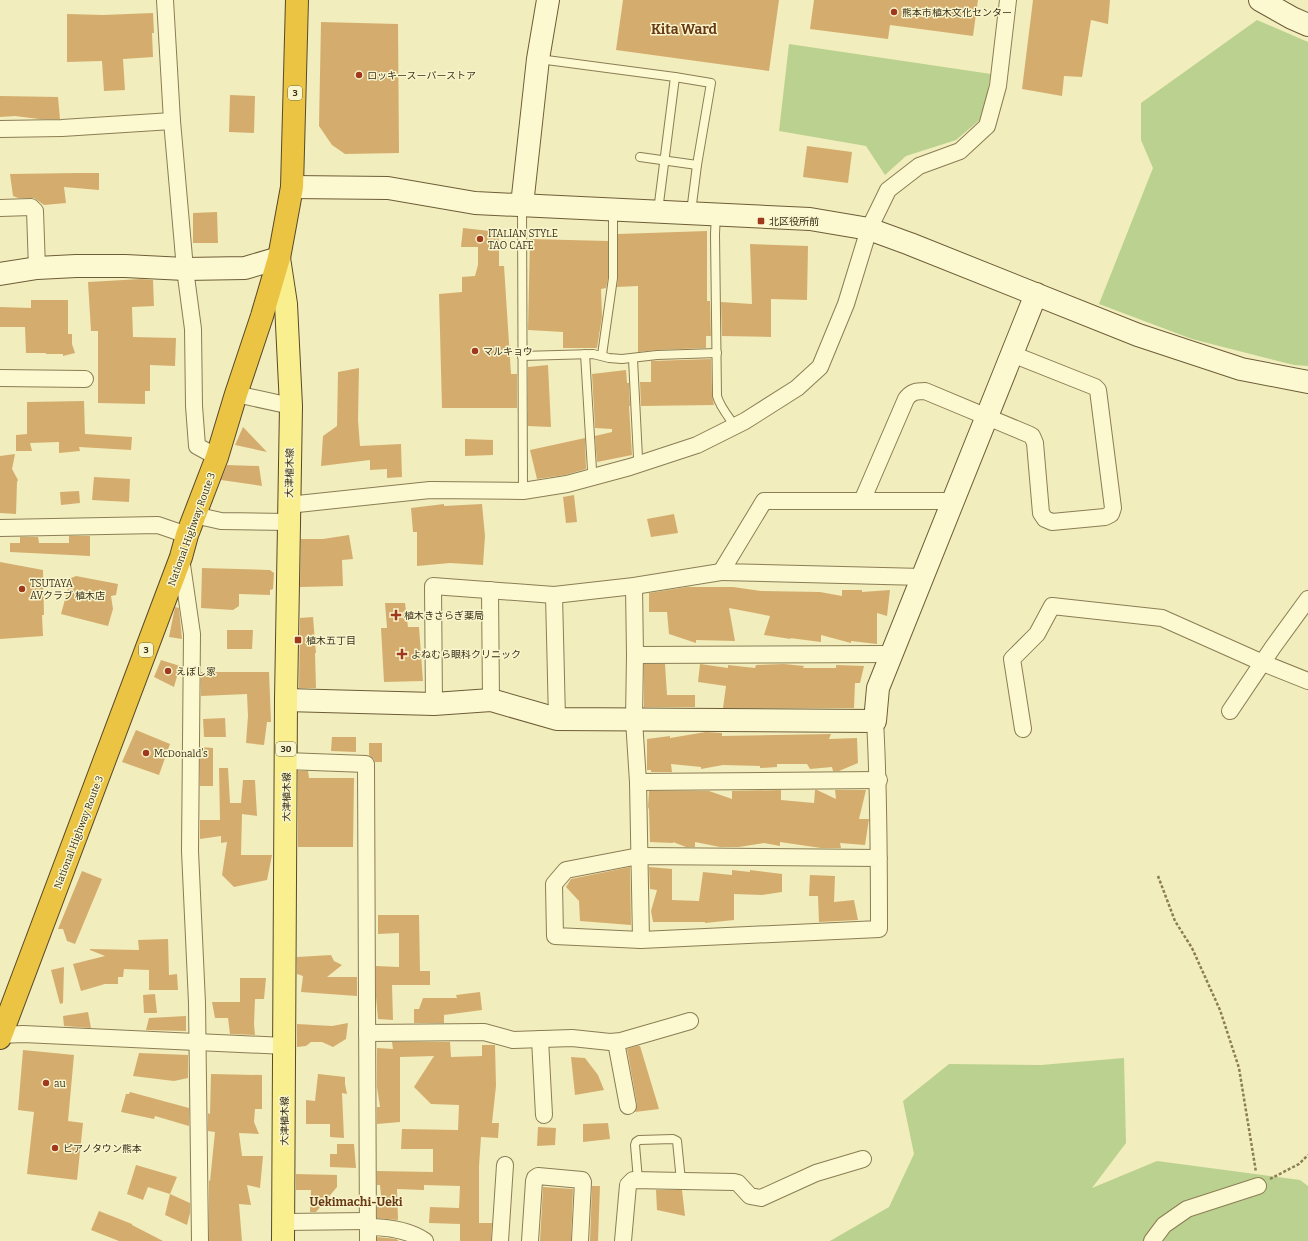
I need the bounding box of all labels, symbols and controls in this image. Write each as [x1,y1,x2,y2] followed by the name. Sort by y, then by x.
[889,7,899,17] marker: 熊本市植木文化センター
[902,7,1012,19] place label: 熊本市植木文化センター
[651,21,718,38] district label: Kita Ward
[354,70,364,80] marker: ロッキースーパーストア
[367,70,476,82] place label: ロッキースーパーストア
[288,86,302,100] road number: 3
[756,216,766,226] marker: 北区役所前
[769,216,819,228] place label: 北区役所前
[488,228,558,252] place label: ITALIAN STYLE TAO CAFE
[475,234,485,244] marker: ITALIAN STYLE TAO CAFE
[470,346,480,356] marker: マルキョウ
[483,346,533,358] place label: マルキョウ
[284,448,296,498] street label: 大津植木線
[166,471,218,588] street label: National Highway Route 3
[30,578,105,602] place label: TSUTAYA AVクラブ 植木店
[17,584,27,594] marker: TSUTAYA AVクラブ 植木店
[391,610,401,620] marker: 植木きさらぎ薬局
[404,610,484,622] place label: 植木きさらぎ薬局
[293,635,303,645] marker: 植木五丁目
[306,635,356,647] place label: 植木五丁目
[139,643,153,657] road number: 3
[396,648,408,660] marker: よねむら眼科クリニック
[411,649,521,661] place label: よねむら眼科クリニック
[163,666,173,676] marker: えぼし家
[176,666,216,678] place label: えぼし家
[276,742,296,756] road number: 30
[141,748,151,758] marker: McDonald's
[154,748,208,760] place label: McDonald's
[281,772,293,822] street label: 大津植木線
[52,774,106,890] street label: National Highway Route 3
[41,1078,51,1088] marker: au
[54,1078,66,1090] place label: au
[279,1096,291,1146] street label: 大津植木線
[50,1143,60,1153] marker: ピアノタウン熊本
[63,1143,142,1155] place label: ピアノタウン熊本
[309,1195,403,1209] district label: Uekimachi-Ueki

